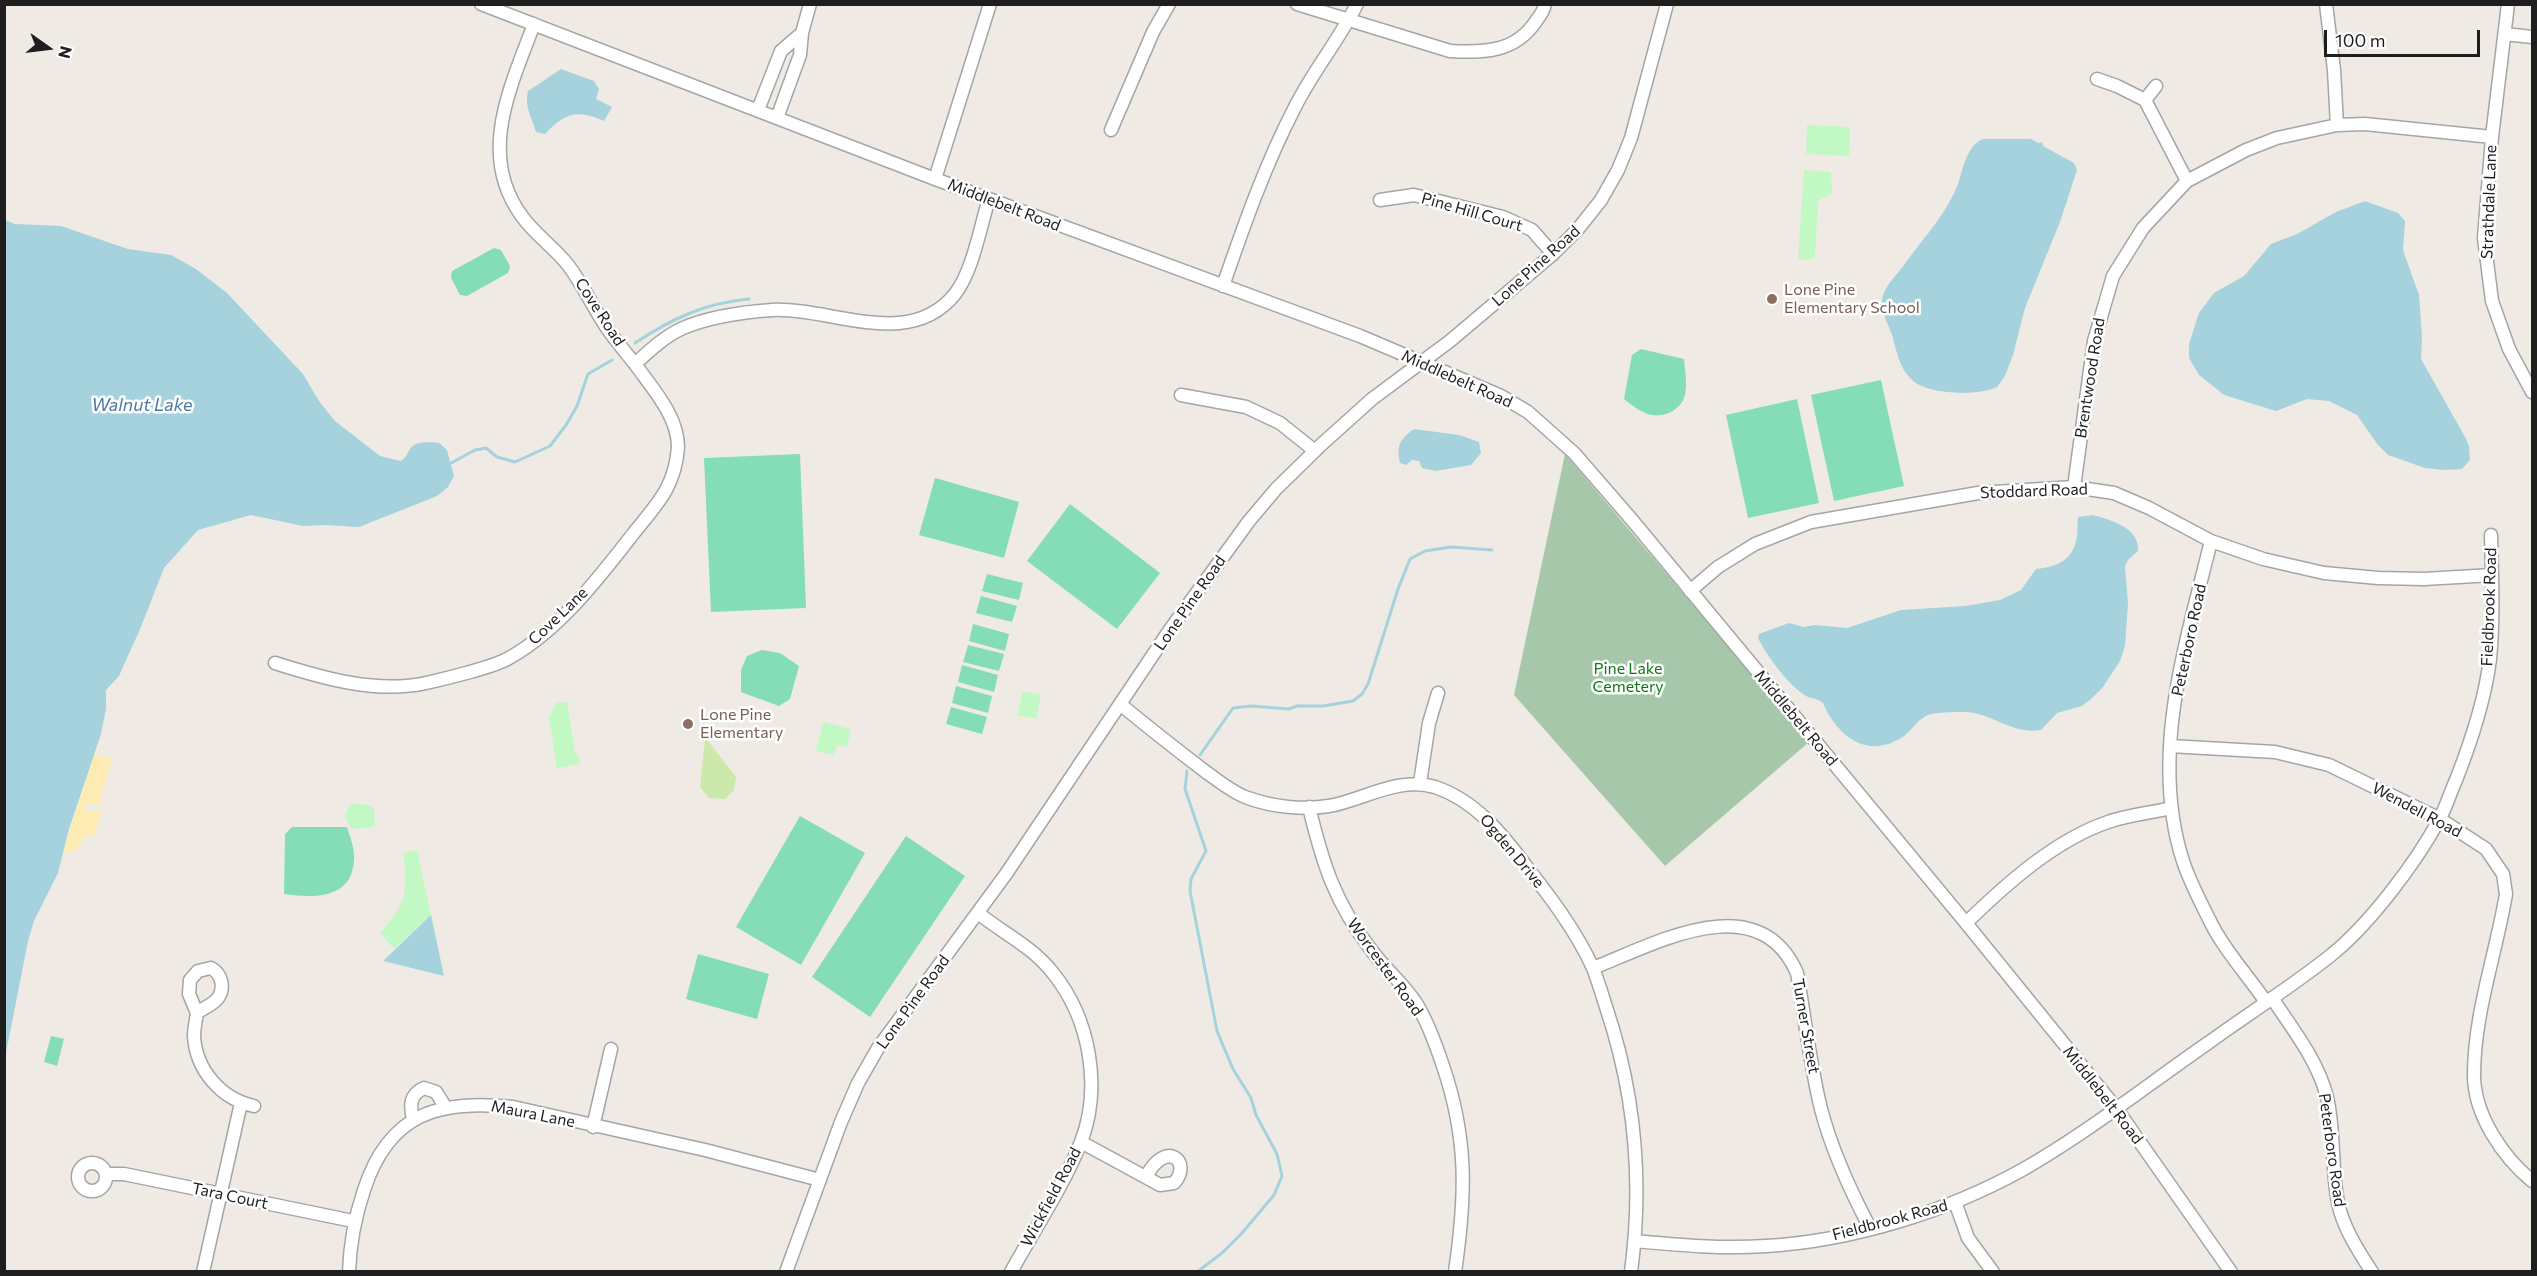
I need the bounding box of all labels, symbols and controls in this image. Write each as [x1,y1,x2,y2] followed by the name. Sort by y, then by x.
[18,18,78,78] north arrow
[2327,18,2483,56] scale bar
[2335,29,2385,51] text: 100 m
[55,44,77,61] text: N
[2477,144,2501,260] street label: Strathdale Lane
[945,175,1063,235] street label: Middlebelt Road
[1419,188,1525,236] street label: Pine Hill Court
[1488,222,1584,310] street label: Lone Pine Road
[571,274,629,350] street label: Cove Road
[1784,280,1920,318] place label: Lone Pine Elementary School
[1765,292,1779,306] marker: Lone Pine Elementary School
[2071,316,2109,440] street label: Brentwood Road
[1399,346,1515,412] street label: Middlebelt Road
[91,394,193,416] water label: Walnut Lake
[1980,480,2088,502] street label: Stoddard Road
[2477,547,2501,667] street label: Fieldbrook Road
[1150,552,1230,654] street label: Lone Pine Road
[2168,582,2210,698] street label: Peterboro Road
[524,583,592,649] street label: Cove Lane
[1592,659,1664,697] park label: Pine Lake Cemetery
[1750,666,1842,770] street label: Middlebelt Road
[700,705,783,743] place label: Lone Pine Elementary
[681,717,695,731] marker: Lone Pine Elementary
[2369,778,2465,842] street label: Wendell Road
[1476,810,1548,892] street label: Ogden Drive
[1343,914,1427,1020] street label: Worcester Road
[872,951,954,1053] street label: Lone Pine Road
[1788,977,1824,1075] street label: Turner Street
[2059,1042,2147,1148] street label: Middlebelt Road
[2315,1092,2349,1208] street label: Peterboro Road
[489,1096,577,1132] street label: Maura Lane
[1017,1144,1085,1250] street label: Wickfield Road
[190,1179,270,1213] street label: Tara Court
[1830,1195,1950,1245] street label: Fieldbrook Road

